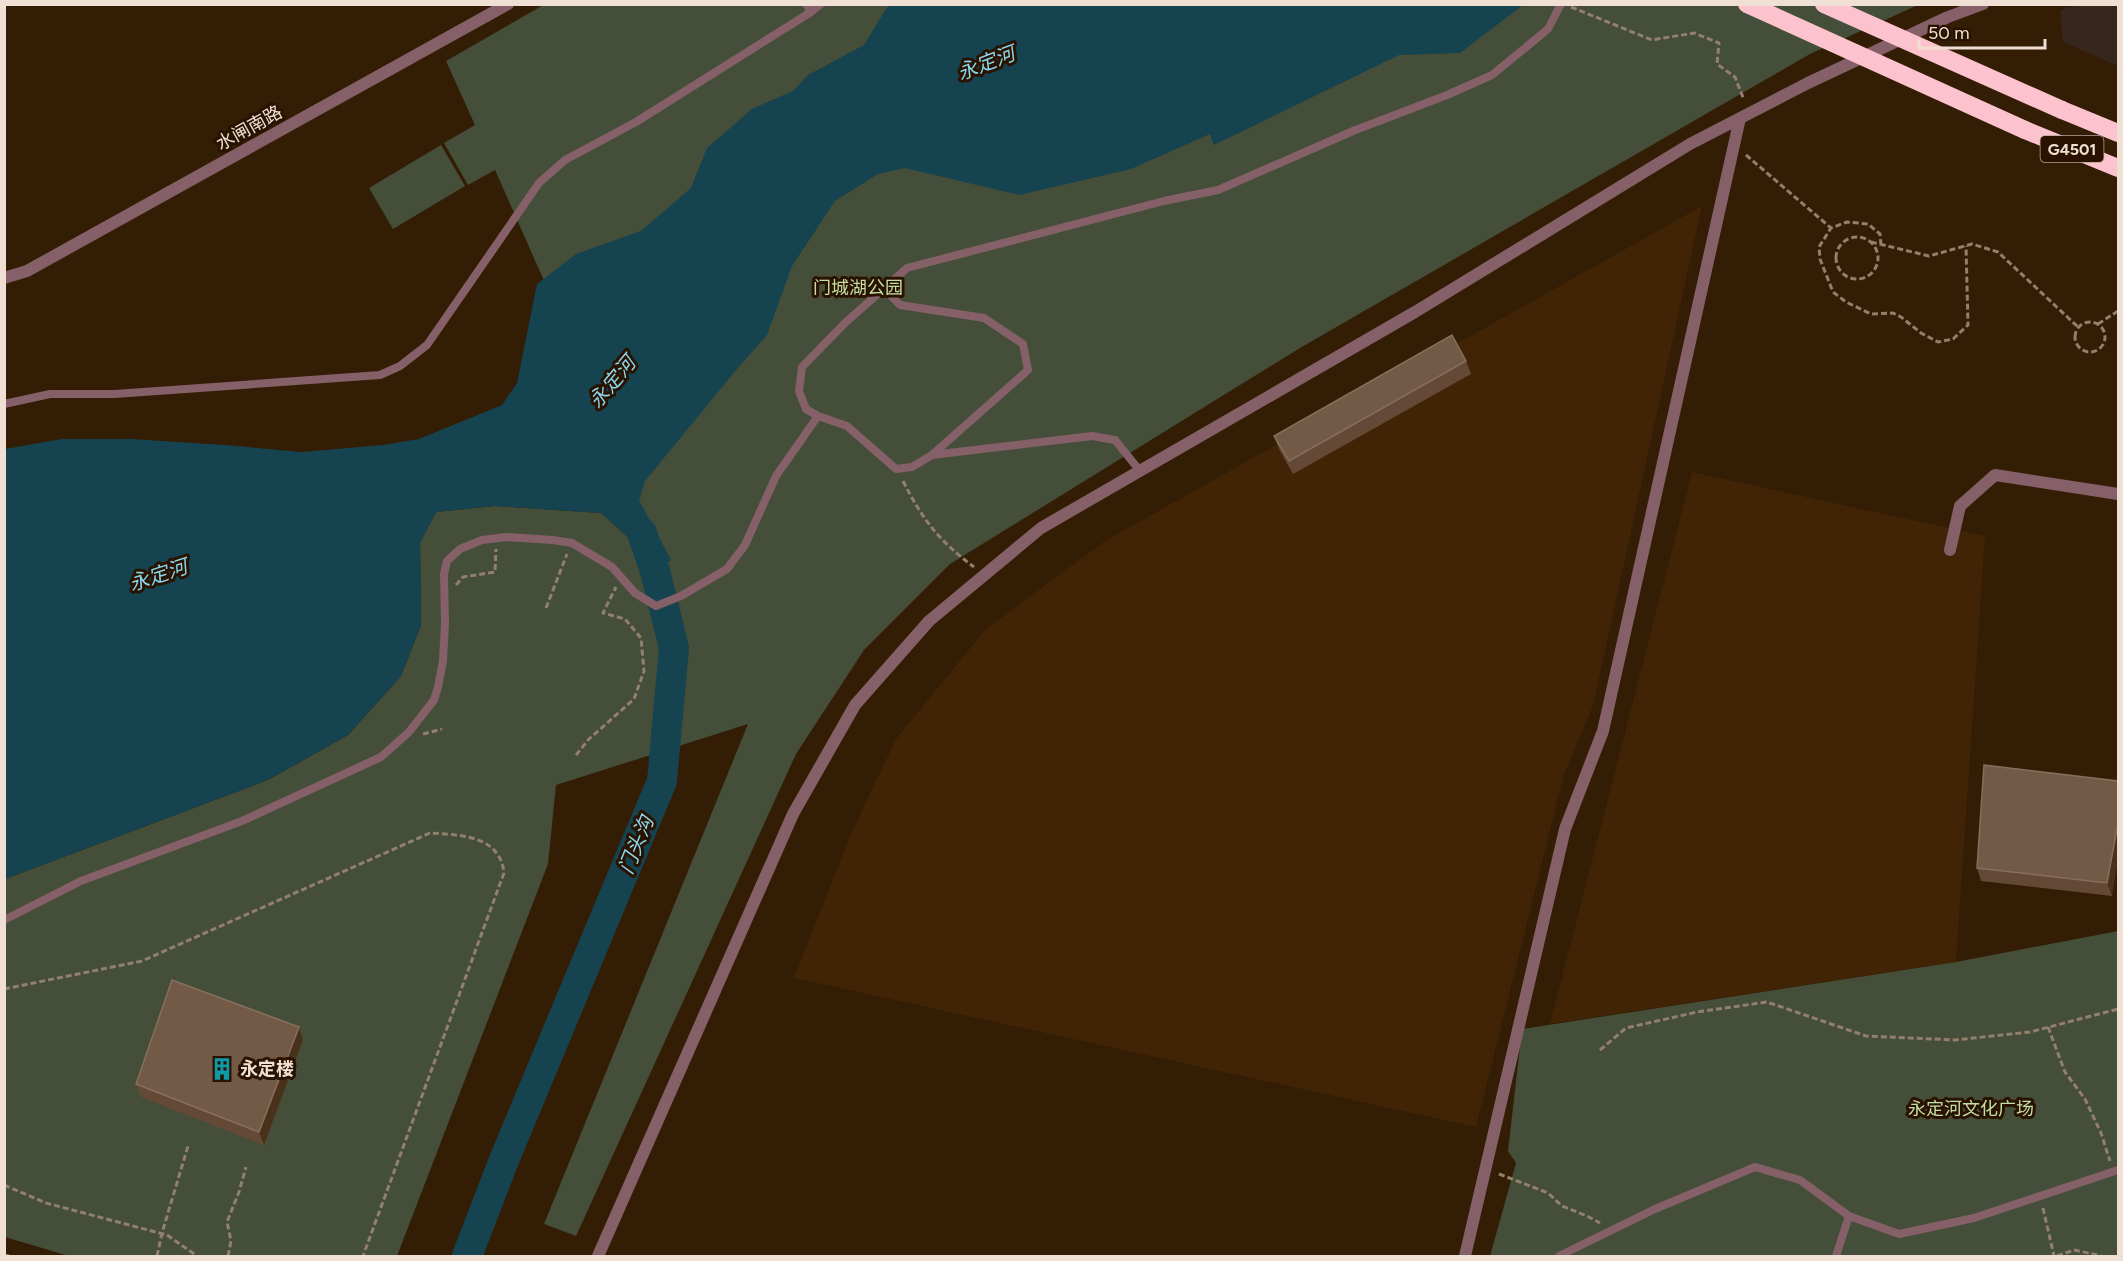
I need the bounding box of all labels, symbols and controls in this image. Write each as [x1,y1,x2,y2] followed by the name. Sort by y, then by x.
[1919,12,2045,50] scale bar
[1928,22,1970,44] text: 50 m
[954,40,1022,85] water label: 永定河
[212,101,286,155] street label: 水闸南路
[2040,136,2104,162] road number: G4501
[813,277,903,299] park label: 门城湖公园
[584,348,643,413] water label: 永定河
[126,553,194,596] water label: 永定河
[614,811,659,877] water label: 门头沟
[209,1056,235,1082] building icon: 永定楼
[240,1058,294,1080] place label: 永定楼
[1908,1098,2034,1120] park label: 永定河文化广场

